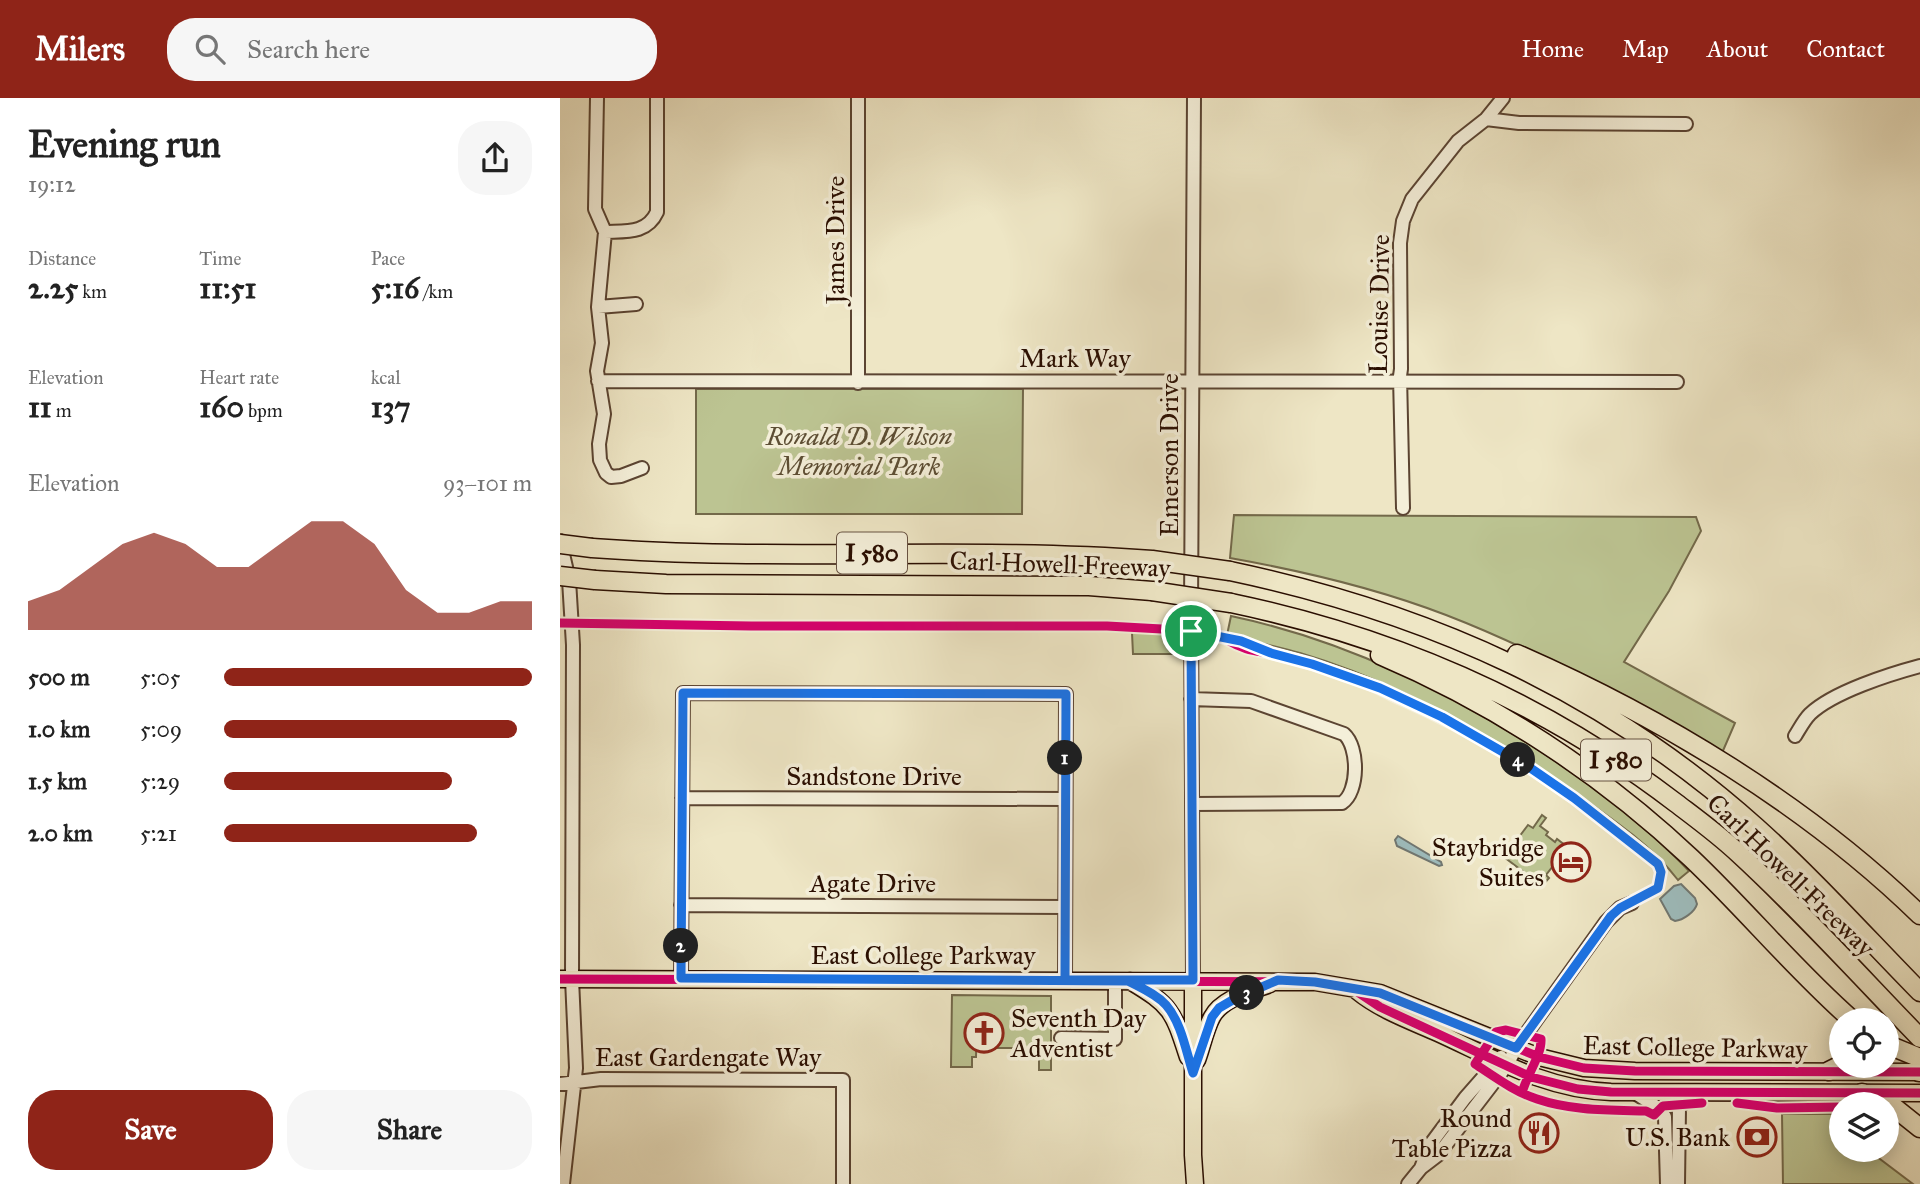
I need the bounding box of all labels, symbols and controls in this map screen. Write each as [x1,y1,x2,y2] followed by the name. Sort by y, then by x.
[167,18,657,81] search box
[35,29,125,69] text: Milers
[191,30,229,68] icon: search
[247,33,370,65] text: Search here
[1521,34,1584,64] text: Home
[1622,34,1669,64] text: Map
[1707,34,1768,64] text: About
[1806,34,1885,64] text: Contact
[28,121,221,167] text: Evening run
[458,121,532,195] button: share
[28,170,76,198] text: 19:12
[819,176,851,307] street label: James Drive
[1362,234,1396,374] street label: Louise Drive
[28,247,96,270] text: Distance
[199,247,241,270] text: Time
[371,247,405,270] text: Pace
[28,270,78,306] text: 2.25
[199,270,256,306] text: 11:51
[371,270,419,306] text: 5:16
[78,280,107,303] text: km
[419,280,453,303] text: /km
[1019,342,1131,374] street label: Mark Way
[28,366,103,389] text: Elevation
[199,366,279,389] text: Heart rate
[371,366,401,389] text: kcal
[1153,373,1185,537] street label: Emerson Drive
[28,389,52,425] text: 11
[199,389,244,425] text: 160
[371,389,411,425] text: 137
[52,399,72,422] text: m
[244,399,283,422] text: bpm
[765,420,952,482] park label: Ronald D. Wilson Memorial Park
[28,469,119,497] text: Elevation
[443,469,532,497] text: 93–101 m
[837,532,907,574] road number: I 580
[949,544,1172,584] street label: Carl Howell Freeway
[1161,601,1221,661] pin
[1172,612,1210,650] icon: arrive
[28,663,90,691] text: 500 m
[140,663,181,691] text: 5:05
[28,715,90,743] text: 1.0 km
[140,715,182,743] text: 5:09
[1048,740,1082,776] pin: 1
[1581,740,1651,780] road number: I 580
[1500,742,1536,778] pin: 4
[1061,746,1068,769] text: 1
[1512,748,1523,771] text: 4
[786,760,962,792] street label: Sandstone Drive
[28,767,87,795] text: 1.5 km
[140,767,180,795] text: 5:29
[1700,787,1882,964] street label: Carl Howell Freeway
[28,819,93,847] text: 2.0 km
[140,819,177,847] text: 5:21
[1432,831,1544,893] place label: Staybridge Suites
[1550,841,1592,883] hotel icon: Staybridge Suites
[809,867,936,899] street label: Agate Drive
[664,928,698,964] pin: 2
[676,934,685,957] text: 2
[811,939,1036,971] street label: East College Parkway
[1230,976,1264,1010] pin: 3
[1243,981,1250,1004] text: 3
[1010,1002,1147,1064] place label: Seventh Day Adventist
[1829,1008,1899,1162] map controls
[1829,1008,1899,1078] button: locate
[963,1012,1005,1054] church icon: Seventh Day Adventist
[1582,1029,1809,1065] street label: East College Parkway
[595,1041,822,1073] street label: East Gardengate Way
[28,1090,273,1170] button: Save
[287,1090,532,1170] button: Share
[1829,1092,1899,1162] button: layers
[1392,1102,1512,1164] place label: Round Table Pizza
[1518,1112,1560,1154] restaurant icon: Round Table Pizza
[1736,1116,1778,1158] bank icon: U.S. Bank
[1625,1121,1731,1153] place label: U.S. Bank

